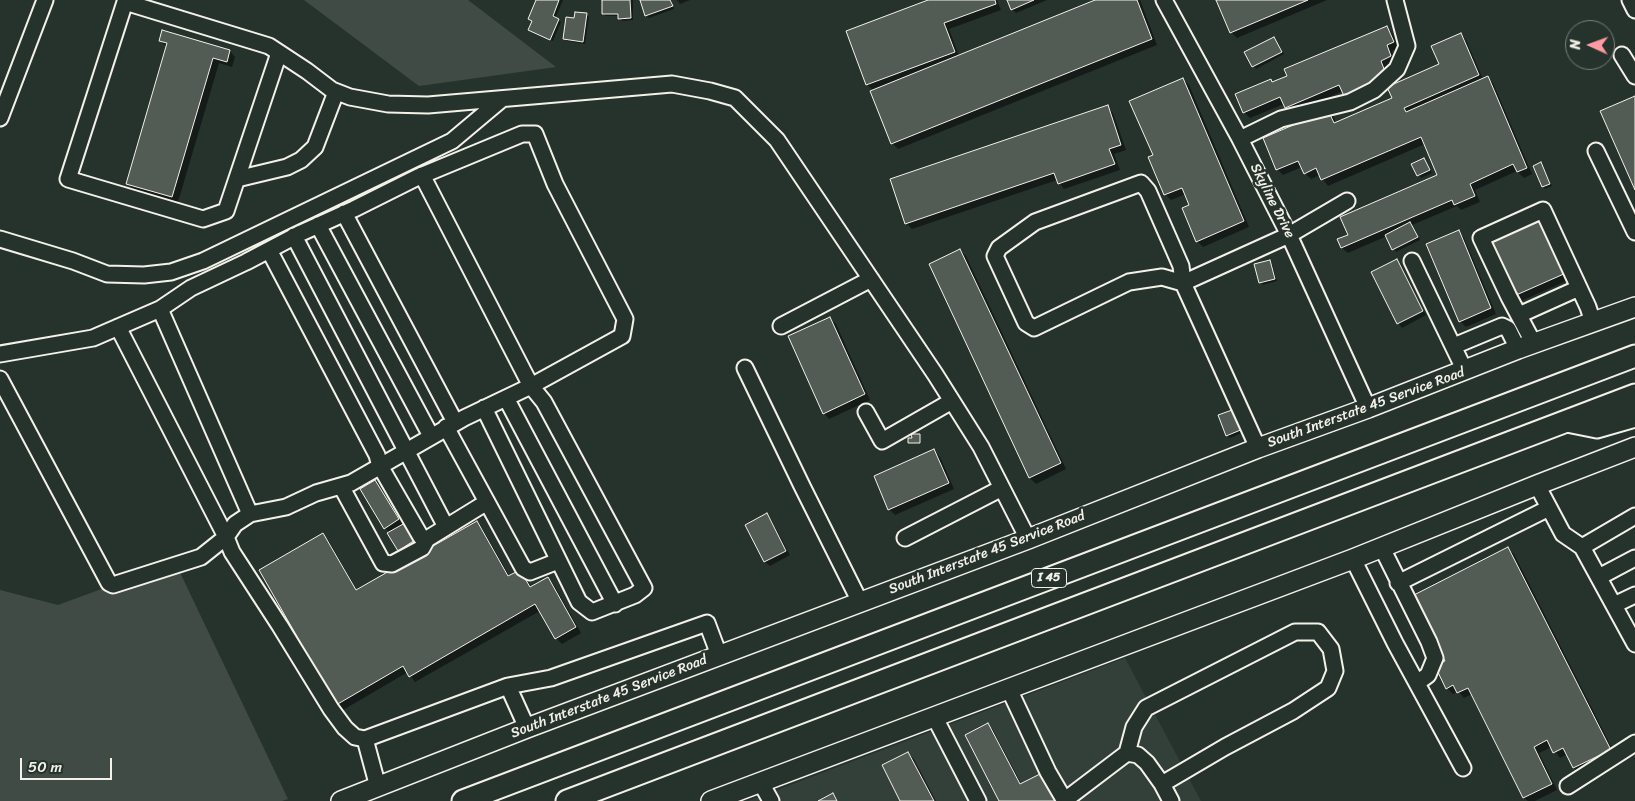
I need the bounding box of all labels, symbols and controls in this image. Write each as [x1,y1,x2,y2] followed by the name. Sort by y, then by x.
[1565,20,1615,70] north arrow
[1563,39,1588,50] text: N
[1246,161,1298,241] street label: Skyline Drive
[1265,364,1467,452] street label: South Interstate 45 Service Road
[887,508,1087,598] street label: South Interstate 45 Service Road
[1032,568,1066,588] road number: I 45
[509,652,709,742] street label: South Interstate 45 Service Road
[22,748,115,780] scale bar
[28,754,62,780] text: 50 m

